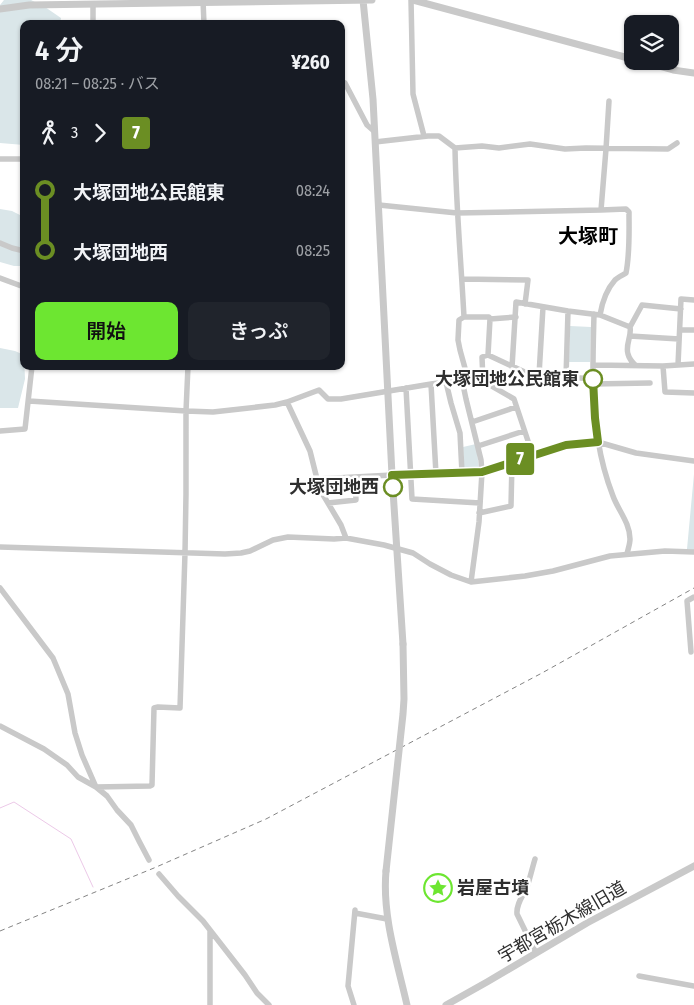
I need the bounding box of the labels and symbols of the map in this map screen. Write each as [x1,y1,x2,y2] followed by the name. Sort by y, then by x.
[558,224,618,248] district label: 大塚町
[435,368,579,390] place label: 大塚団地公民館東
[583,369,603,389] marker: 大塚団地公民館東
[504,443,536,475] line badge: 7
[289,476,379,498] place label: 大塚団地西
[383,477,403,497] marker: 大塚団地西
[423,873,453,903] place icon: 岩屋古墳
[494,876,630,968] street label: 宇都宮栃木線旧道
[457,877,529,899] place label: 岩屋古墳

